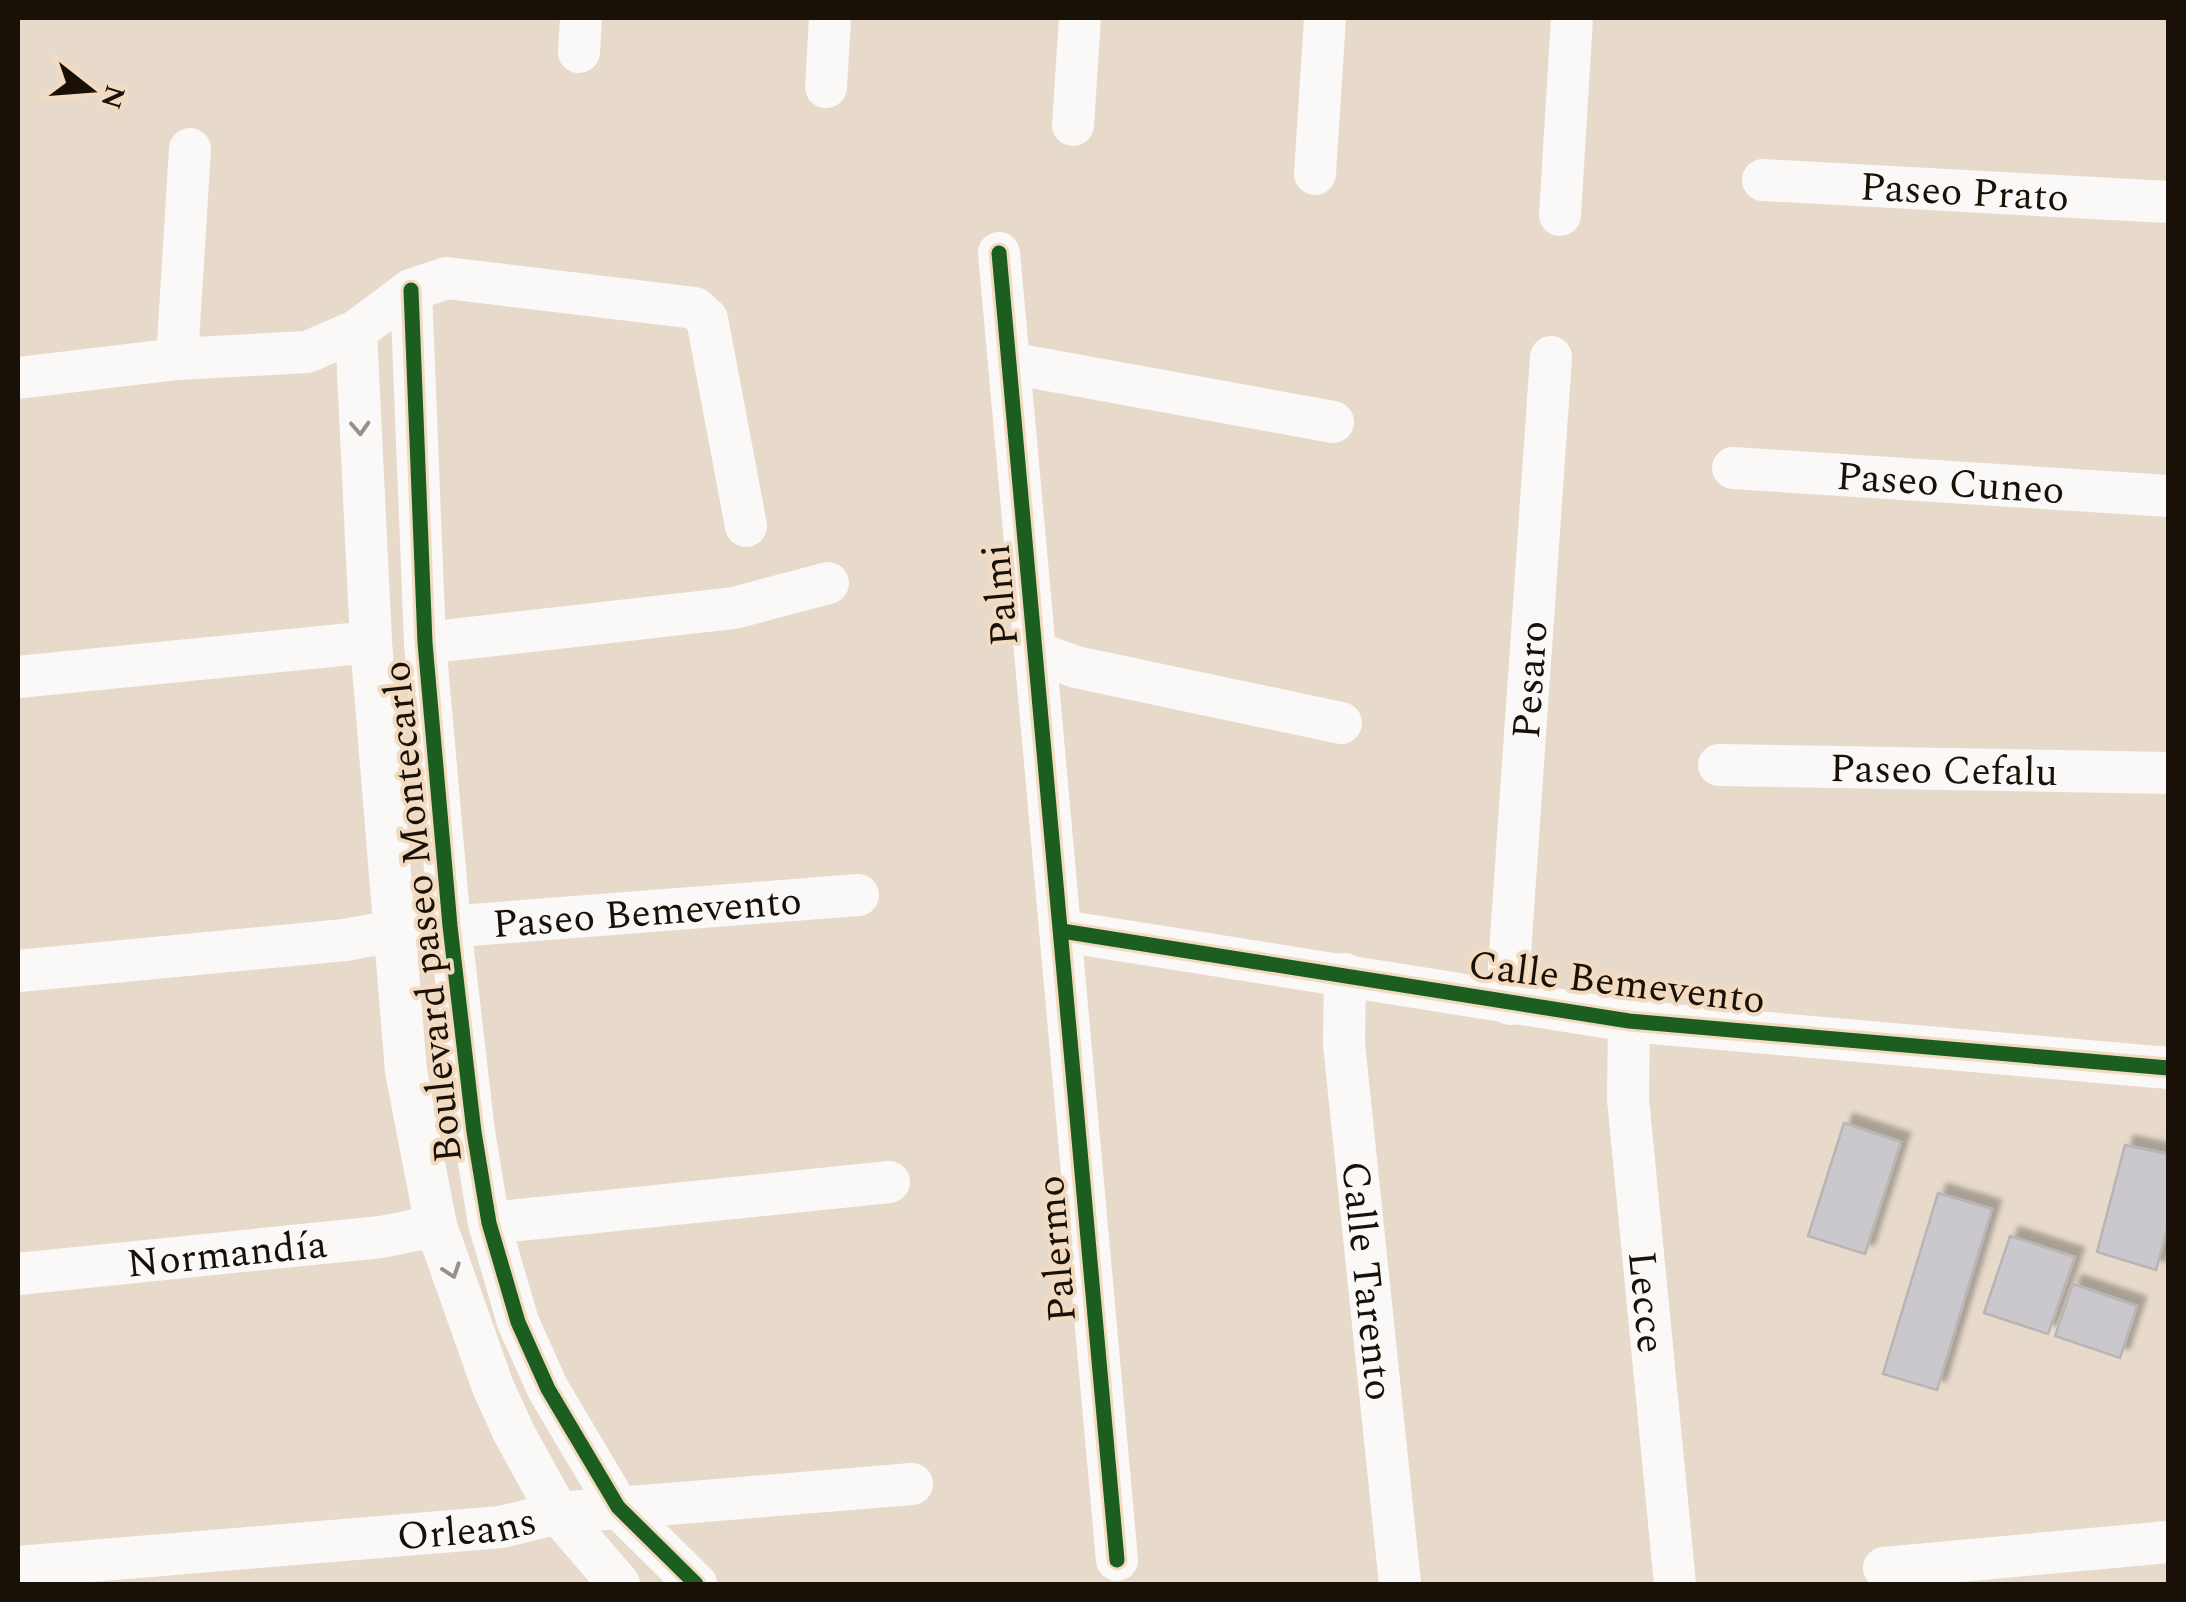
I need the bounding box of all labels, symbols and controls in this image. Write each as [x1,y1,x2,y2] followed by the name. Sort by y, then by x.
[40,40,140,140] north arrow
[89,80,136,114] text: N
[1858,157,2071,230] street label: Paseo Prato
[350,421,371,437] one-way arrow
[1835,447,2066,522] street label: Paseo Cuneo
[967,541,1036,649] street label: Palmi
[1497,619,1566,741] street label: Pesaro
[367,658,480,1166] street label: Boulevard paseo Montecarlo
[1829,739,2059,804] street label: Paseo Cefalu
[490,871,804,956] street label: Paseo Bemevento
[1465,935,1769,1032] street label: Calle Bemevento
[1323,1158,1409,1404] street label: Calle Tarento
[1021,1173,1094,1325] street label: Palermo
[124,1215,331,1296] street label: Normandía
[1610,1248,1680,1356] street label: Lecce
[440,1262,461,1279] one-way arrow
[395,1491,543,1569] street label: Orleans

